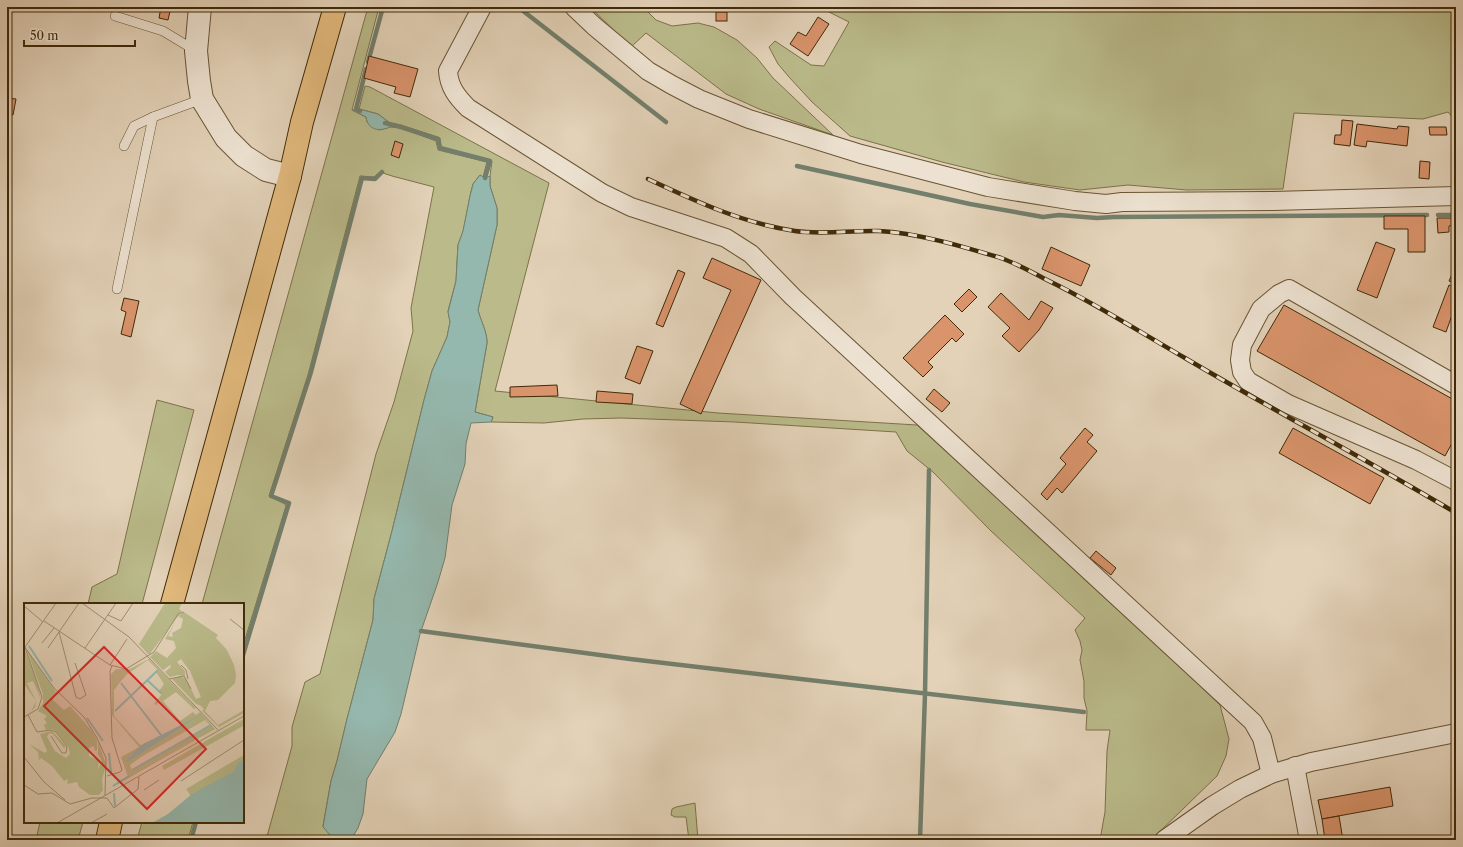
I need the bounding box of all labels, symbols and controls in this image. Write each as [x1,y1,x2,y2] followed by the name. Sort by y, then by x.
[24,22,135,48] scale bar
[30,28,59,43] text: 50 m
[24,603,244,823] inset map

